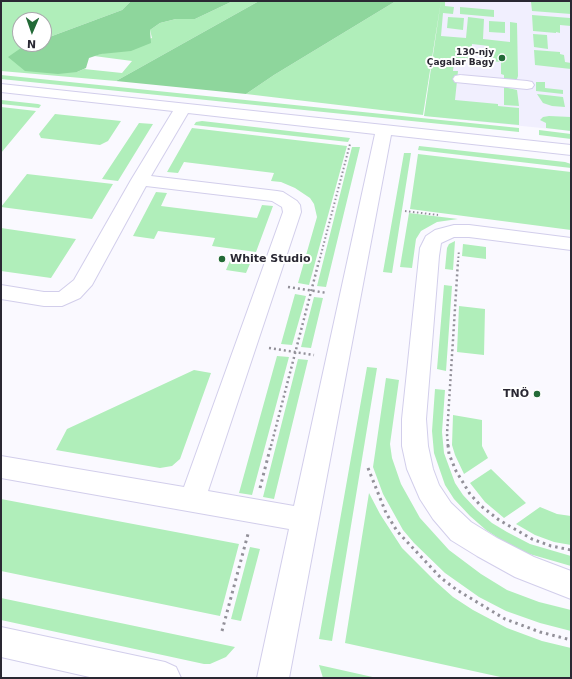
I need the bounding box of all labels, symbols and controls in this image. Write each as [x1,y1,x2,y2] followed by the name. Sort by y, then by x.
[12,12,52,52] north arrow
[27,37,36,50] text: N
[427,48,494,69] place label: 130-njy Çagalar Bagy
[497,53,507,63] marker: 130-njy Çagalar Bagy
[230,252,310,266] place label: White Studio
[217,254,227,264] marker: White Studio
[503,387,529,401] place label: TNÖ
[532,389,542,399] marker: TNÖ

